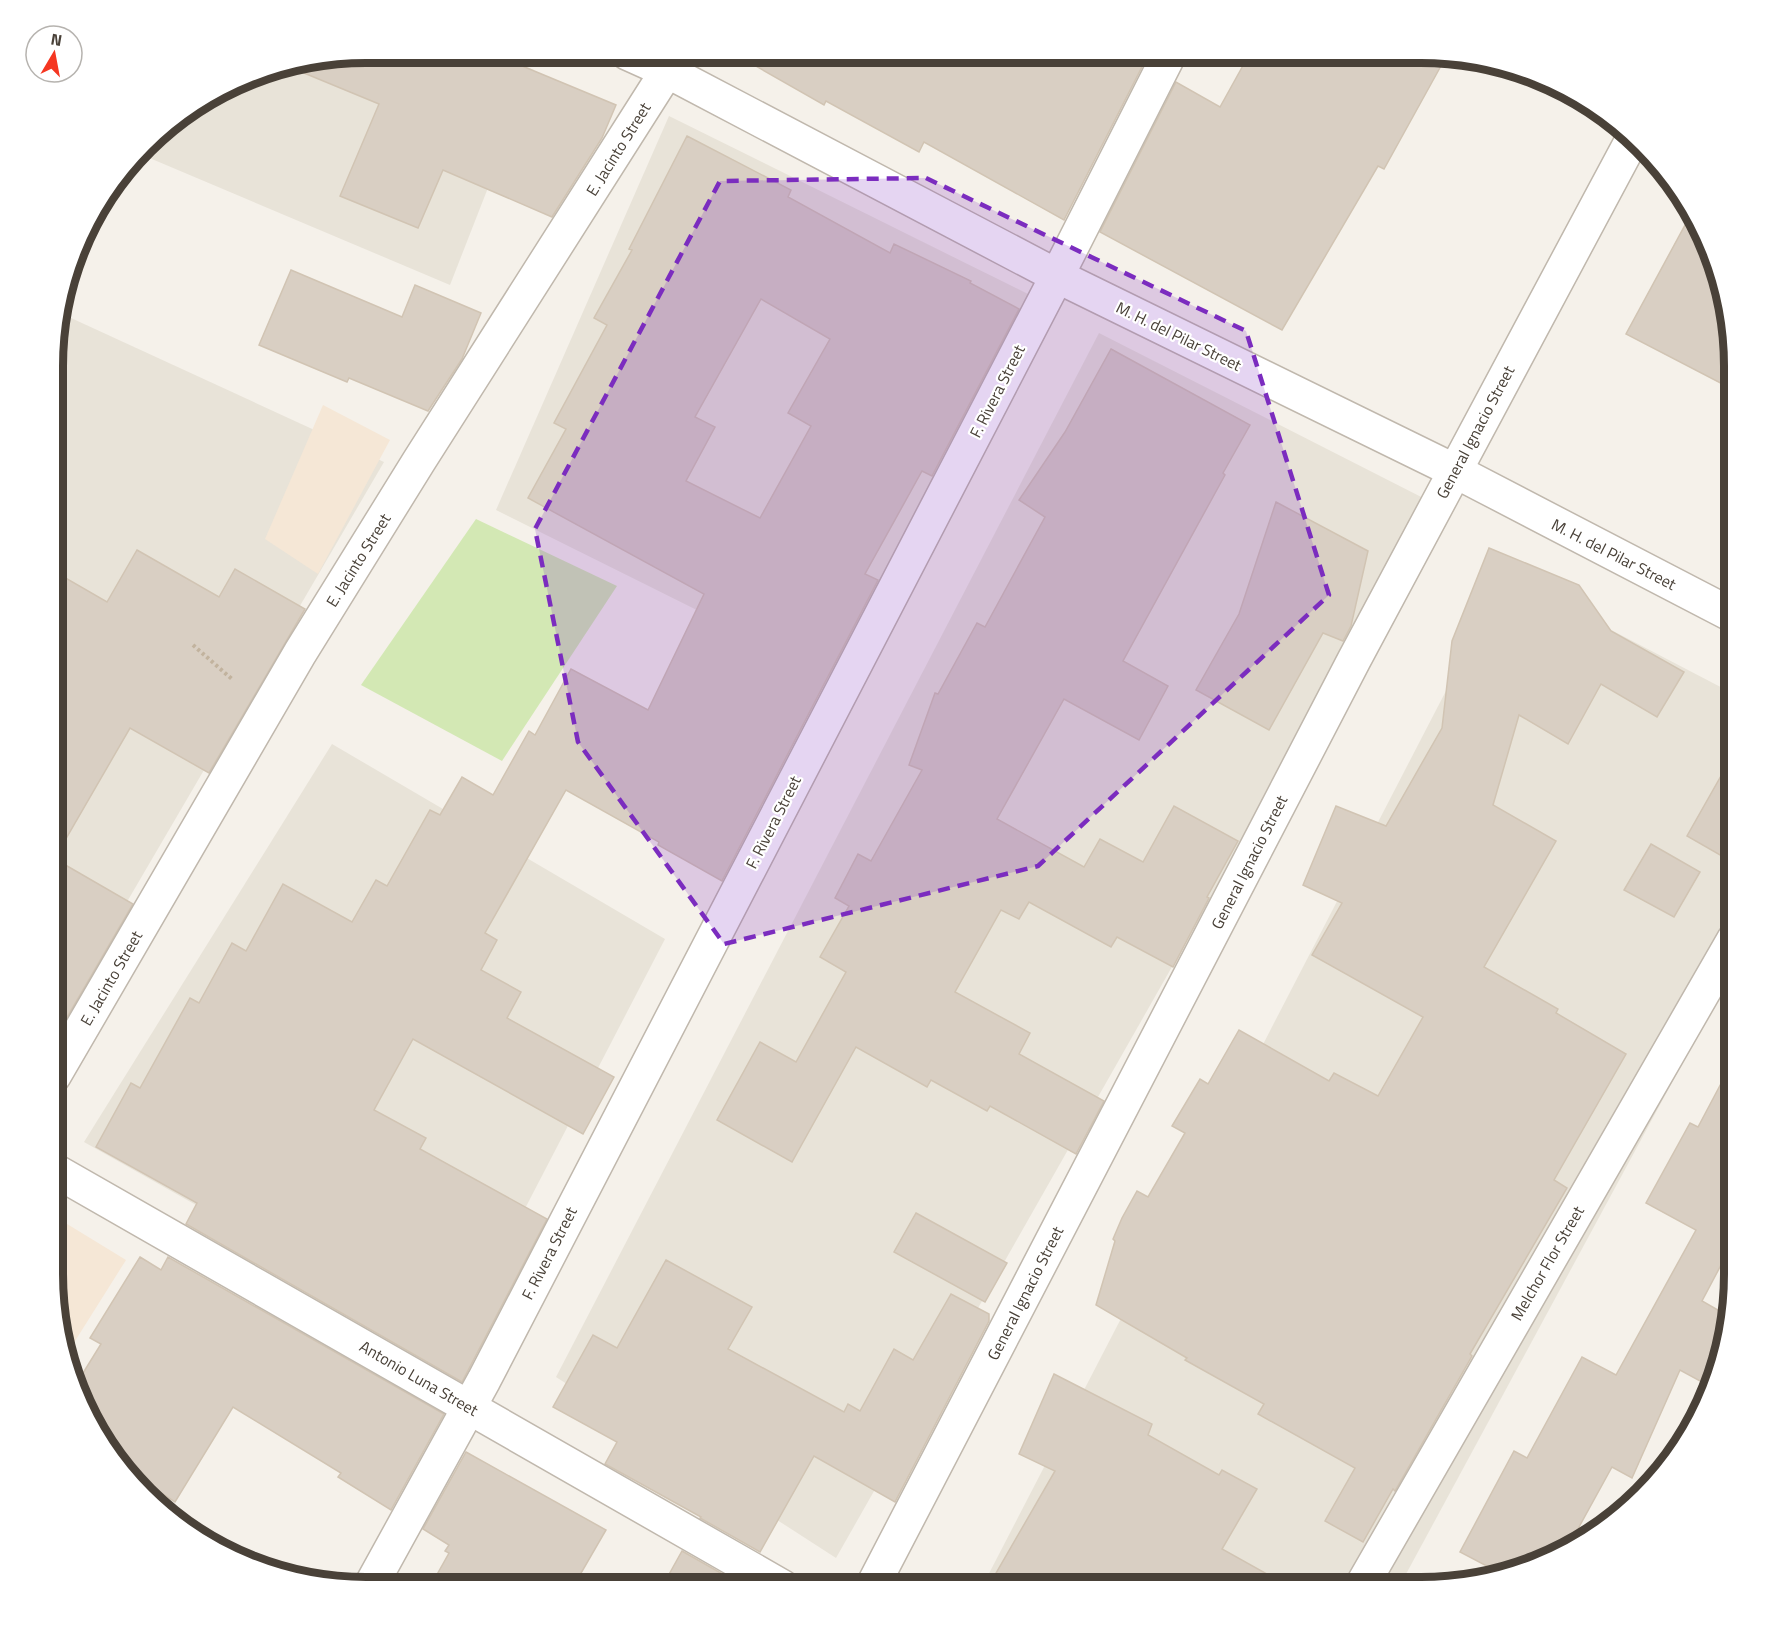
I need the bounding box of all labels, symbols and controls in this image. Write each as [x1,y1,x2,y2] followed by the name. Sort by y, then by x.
[24,24,84,84] north arrow
[49,26,64,52] text: N
[580,97,657,200] street label: E. Jacinto Street
[1112,295,1246,377] street label: M. H. del Pilar Street
[963,340,1031,442] street label: F. Rivera Street
[1430,361,1520,503] street label: General Ignacio Street
[320,508,397,611] street label: E. Jacinto Street
[1548,512,1681,596] street label: M. H. del Pilar Street
[739,771,807,873] street label: F. Rivera Street
[1205,790,1293,933] street label: General Ignacio Street
[74,926,148,1030] street label: E. Jacinto Street
[1504,1201,1590,1325] street label: Melchor Flor Street
[515,1202,583,1304] street label: F. Rivera Street
[981,1221,1069,1364] street label: General Ignacio Street
[355,1334,483,1422] street label: Antonio Luna Street

